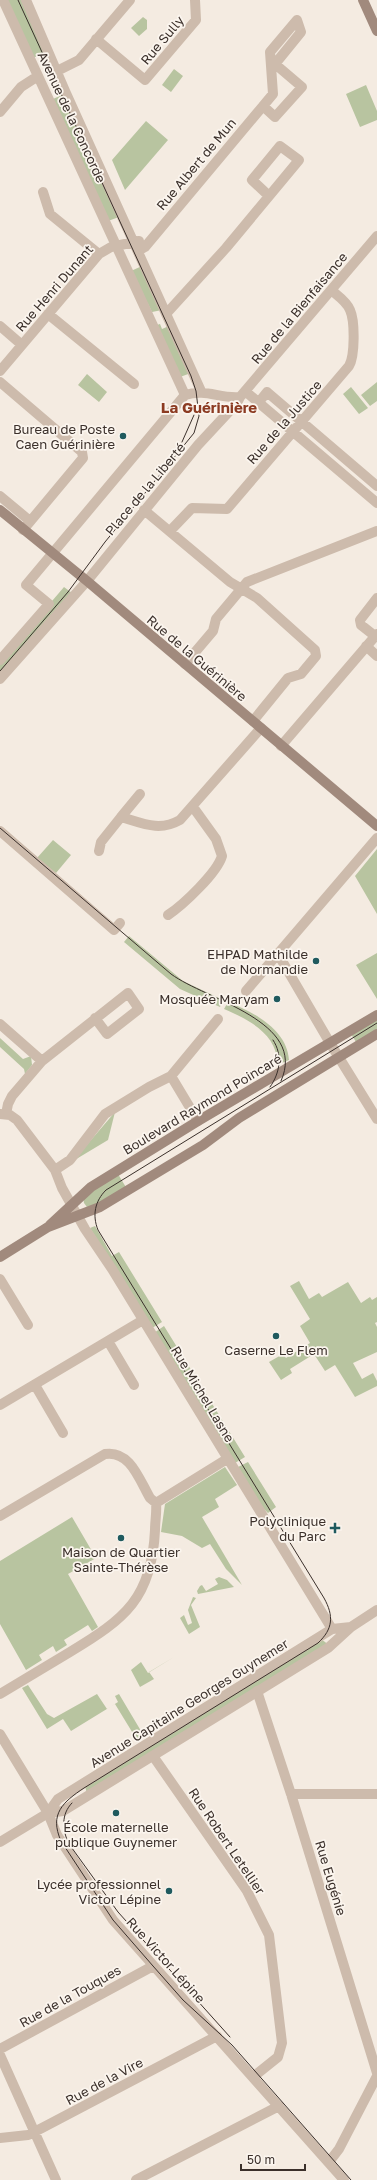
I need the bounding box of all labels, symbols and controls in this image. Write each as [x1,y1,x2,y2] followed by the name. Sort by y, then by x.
[137,12,187,68] street label: Rue Sully
[35,49,109,185] street label: Avenue de la Concorde
[153,115,239,213] street label: Rue Albert de Mun
[12,241,96,335] street label: Rue Henri Dunant
[248,249,350,367] street label: Rue de la Bienfaisance
[243,377,325,467] street label: Rue de la Justice
[161,398,257,416] district label: La Guérinière
[13,421,115,452] place label: Bureau de Poste Caen Guérinière
[118,431,128,441] marker: Bureau de Poste Caen Guérinière
[102,439,188,539] street label: Place de la Liberté
[144,612,250,704] street label: Rue de la Guérinière
[207,946,308,977] place label: EHPAD Mathilde de Normandie
[311,956,321,966] marker: EHPAD Mathilde de Normandie
[159,991,269,1007] place label: Mosquée Maryam
[272,994,282,1004] marker: Mosquée Maryam
[120,1050,284,1158] street label: Boulevard Raymond Poincaré
[271,1331,281,1341] marker: Caserne Le Flem
[224,1342,328,1358] place label: Caserne Le Flem
[168,1343,238,1445] street label: Rue Michel Lasne
[249,1513,326,1544] place label: Polyclinique du Parc
[329,1522,341,1534] marker: Polyclinique du Parc
[116,1533,126,1543] marker: Maison de Quartier Sainte-Thérèse
[62,1544,180,1575] place label: Maison de Quartier Sainte-Thérèse
[87,1635,291,1771] street label: Avenue Capitaine Georges Guynemer
[185,1785,269,1897] street label: Rue Robert Letellier
[111,1808,121,1818] marker: École maternelle publique Guynemer
[55,1819,177,1850] place label: École maternelle publique Guynemer
[312,1839,350,1917] street label: Rue Eugénie
[37,1876,161,1907] place label: Lycée professionnel Victor Lépine
[164,1886,174,1896] marker: Lycée professionnel Victor Lépine
[123,1914,209,2006] street label: Rue Victor Lépine
[16,1961,124,2031] street label: Rue de la Touques
[63,2054,145,2108] street label: Rue de la Vire
[241,2146,305,2172] scale bar
[247,2152,275,2167] text: 50 m

